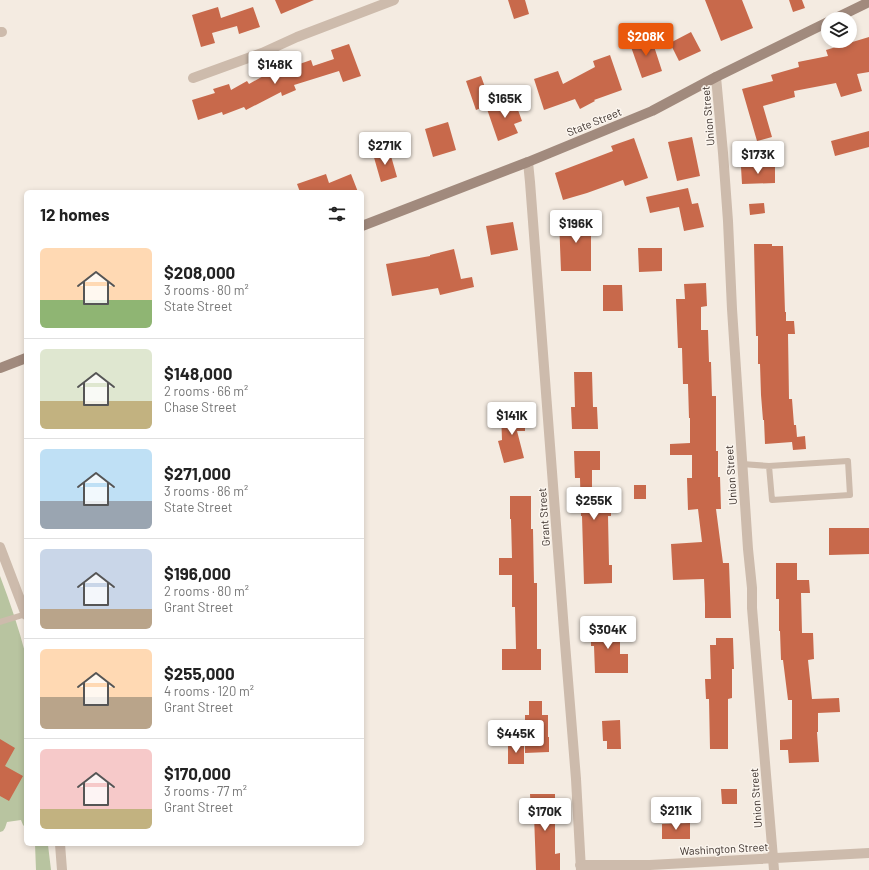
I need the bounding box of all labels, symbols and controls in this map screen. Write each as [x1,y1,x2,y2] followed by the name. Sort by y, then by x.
[821,12,857,48] map controls
[821,12,857,48] button: layers
[618,23,674,57] pin: $208K
[627,28,665,44] text: $208K
[247,51,303,85] pin: $148K
[257,56,293,72] text: $148K
[477,85,533,119] pin: $165K
[698,86,717,147] street label: Union Street
[488,90,522,106] text: $165K
[565,105,623,138] street label: State Street
[357,132,413,166] pin: $271K
[368,137,402,153] text: $271K
[730,141,786,175] pin: $173K
[741,146,775,162] text: $173K
[326,203,348,225] icon: filters
[40,204,110,224] text: 12 homes
[548,210,604,244] pin: $196K
[559,215,593,231] text: $196K
[164,262,235,282] text: $208,000
[72,264,120,312] icon: home
[164,282,249,298] text: 3 rooms · 80 m²
[164,298,232,314] text: State Street
[164,363,232,383] text: $148,000
[72,365,120,413] icon: home
[164,383,248,399] text: 2 rooms · 66 m²
[164,399,237,415] text: Chase Street
[484,402,540,436] pin: $141K
[496,407,528,423] text: $141K
[722,445,739,505] street label: Union Street
[164,463,231,483] text: $271,000
[72,465,120,513] icon: home
[164,483,248,499] text: 3 rooms · 86 m²
[535,487,552,547] street label: Grant Street
[566,487,622,521] pin: $255K
[576,492,612,508] text: $255K
[164,499,232,515] text: State Street
[164,563,231,583] text: $196,000
[72,565,120,613] icon: home
[164,583,249,599] text: 2 rooms · 80 m²
[164,599,233,615] text: Grant Street
[580,616,636,650] pin: $304K
[589,621,627,637] text: $304K
[164,663,235,683] text: $255,000
[72,665,120,713] icon: home
[164,683,254,699] text: 4 rooms · 120 m²
[164,699,233,715] text: Grant Street
[488,720,544,754] pin: $445K
[497,725,535,741] text: $445K
[164,763,231,783] text: $170,000
[72,765,120,813] icon: home
[747,768,764,828] street label: Union Street
[164,783,247,799] text: 3 rooms · 77 m²
[648,797,704,831] pin: $211K
[517,798,573,832] pin: $170K
[164,799,233,815] text: Grant Street
[660,802,692,818] text: $211K
[528,803,562,819] text: $170K
[679,840,769,857] street label: Washington Street

